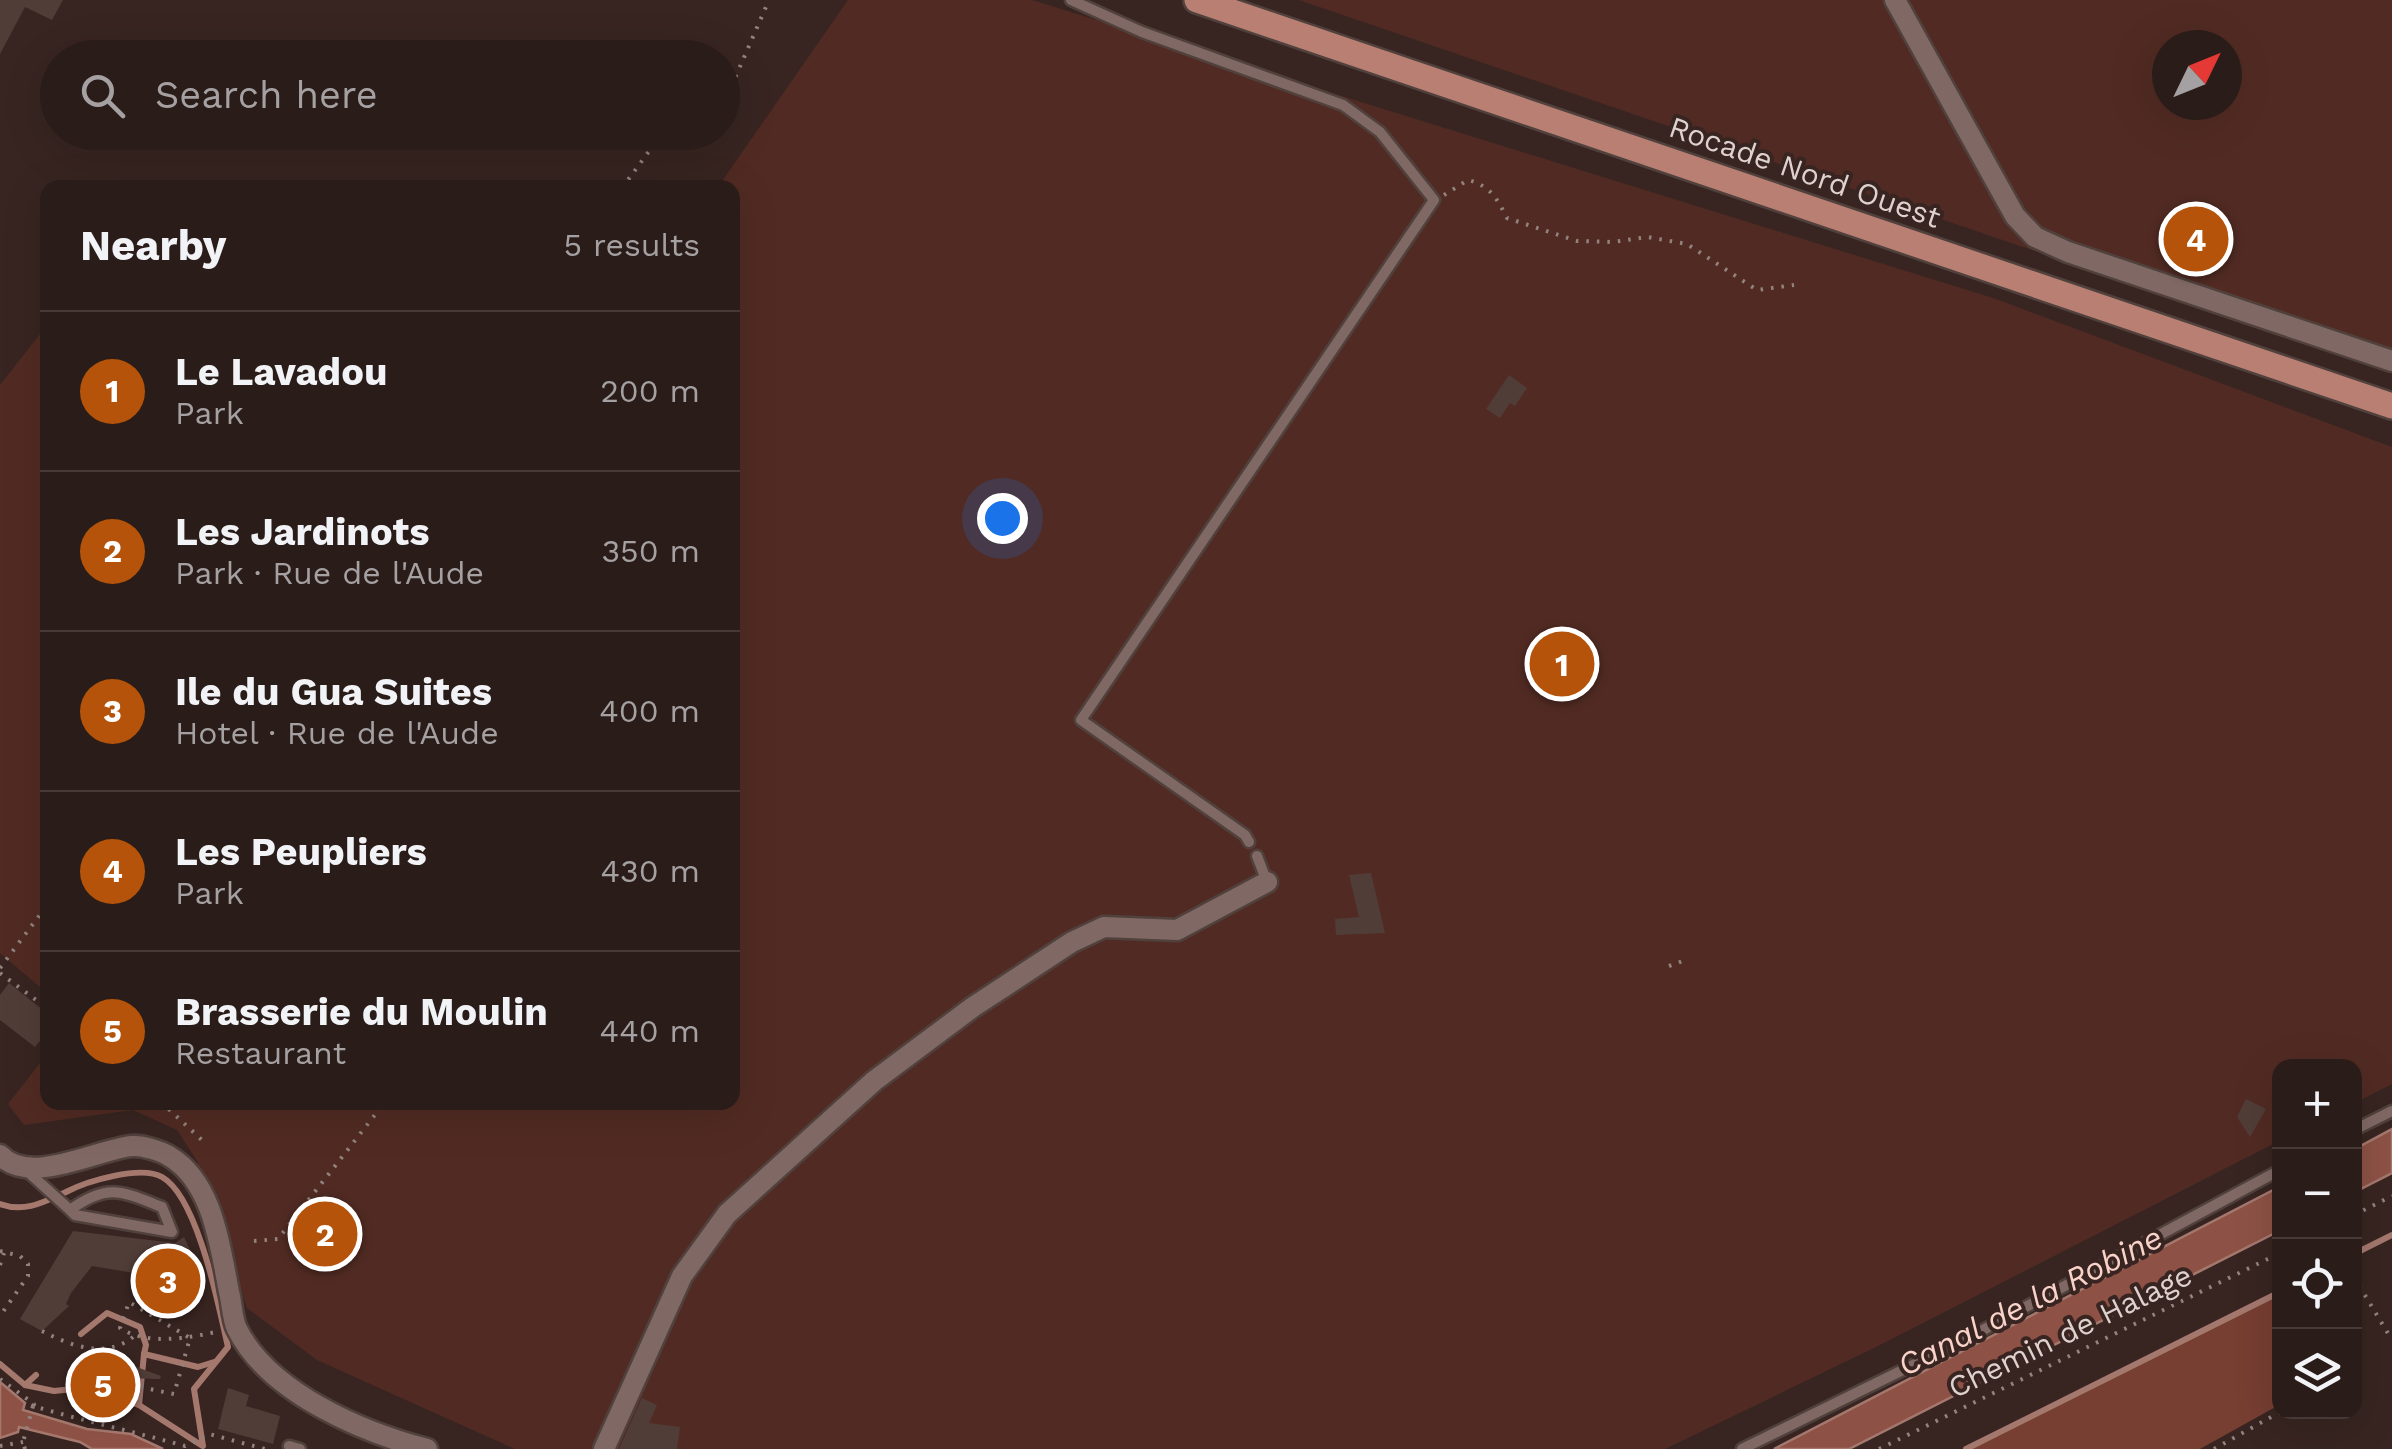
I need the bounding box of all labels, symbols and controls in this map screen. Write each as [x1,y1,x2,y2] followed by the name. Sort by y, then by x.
[2152,30,2242,120] north arrow
[40,40,740,150] search box
[75,68,130,123] icon: search
[155,73,378,117] text: Search here
[1665,109,1946,235] street label: Rocade Nord Ouest
[2164,202,2228,276] pin: 4
[80,221,227,270] text: Nearby
[563,226,700,264] text: 5 results
[175,350,387,394] text: Le Lavadou
[106,372,119,410] text: 1
[600,372,700,410] text: 200 m
[175,394,244,432] text: Park
[977,493,1028,544] your location
[175,510,429,554] text: Les Jardinots
[103,532,122,570] text: 2
[601,532,700,570] text: 350 m
[175,554,484,592] text: Park · Rue de l'Aude
[1530,626,1594,702] pin: 1
[175,670,492,714] text: Ile du Gua Suites
[103,692,122,730] text: 3
[599,692,700,730] text: 400 m
[175,714,499,752] text: Hotel · Rue de l'Aude
[175,830,427,874] text: Les Peupliers
[102,852,123,890] text: 4
[600,852,700,890] text: 430 m
[175,874,244,912] text: Park
[175,990,548,1034] text: Brasserie du Moulin
[103,1012,122,1050] text: 5
[600,1012,700,1050] text: 440 m
[175,1034,346,1072] text: Restaurant
[2272,1059,2362,1419] map controls
[2272,1059,2362,1149] button: +
[2272,1149,2362,1239] button: −
[292,1196,358,1272] pin: 2
[1891,1218,2169,1384] water label: Canal de la Robine
[2272,1239,2362,1329] button: locate
[136,1244,200,1318] pin: 3
[1943,1257,2197,1405] street label: Chemin de Halage
[2272,1329,2362,1419] button: layers
[70,1348,136,1422] pin: 5

